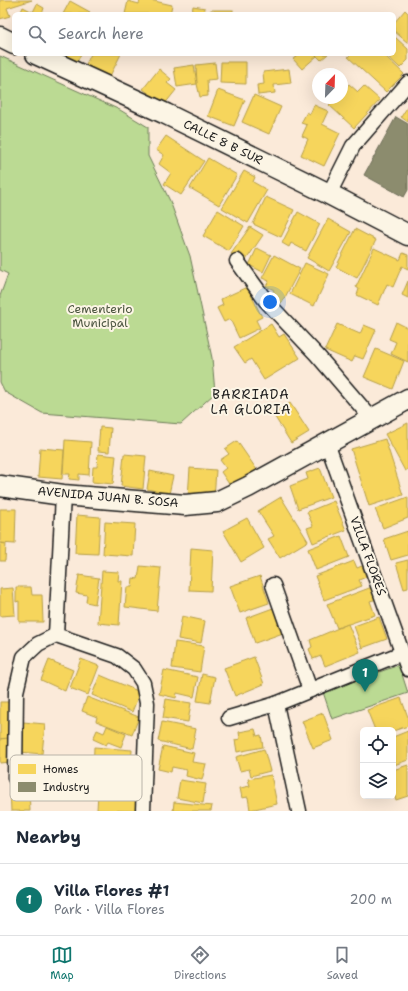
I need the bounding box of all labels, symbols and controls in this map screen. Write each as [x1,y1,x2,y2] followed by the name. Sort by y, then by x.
[12,12,396,56] search box
[26,23,48,45] icon: search
[58,24,144,44] text: Search here
[312,68,348,104] north arrow
[181,116,265,168] street label: CALLE 8 B SUR
[260,292,280,312] your location
[67,301,133,331] park label: Cementerio Municipal
[211,386,291,418] district label: BARRIADA LA GLORIA
[37,483,179,511] street label: AVENIDA JUAN B. SOSA
[346,514,390,598] street label: VILLA FLORES
[352,659,378,692] pin: 1
[360,727,396,799] map controls
[360,727,396,763] button: locate
[10,755,142,801] legend
[43,762,79,777] text: Homes
[360,763,396,799] button: layers
[43,780,90,795] text: Industry
[16,826,81,848] text: Nearby
[54,881,169,901] text: Villa Flores #1
[26,891,32,908] text: 1
[350,891,392,908] text: 200 m
[54,901,165,918] text: Park · Villa Flores
[50,944,74,983] tab: Map
[174,944,226,983] tab: Directions
[327,944,358,983] tab: Saved

